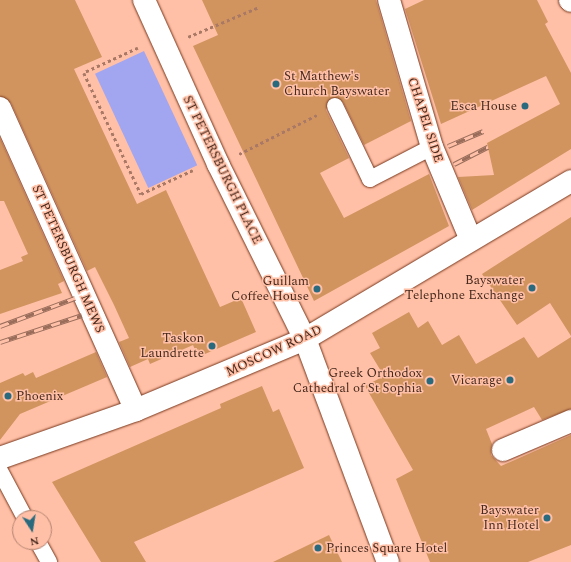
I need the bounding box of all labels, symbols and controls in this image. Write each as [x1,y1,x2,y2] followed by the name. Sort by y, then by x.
[284,69,389,100] place label: St Matthew's Church Bayswater
[404,76,446,164] street label: CHAPEL SIDE
[271,79,281,89] marker: St Matthew's Church Bayswater
[179,93,265,247] street label: ST PETERSBURGH PLACE
[450,98,517,114] place label: Esca House
[520,101,530,111] marker: Esca House
[28,183,108,335] street label: ST PETERSBURGH MEWS
[405,273,524,304] place label: Bayswater Telephone Exchange
[231,274,309,305] place label: Guillam Coffee House
[527,283,537,293] marker: Bayswater Telephone Exchange
[312,284,322,294] marker: Guillam Coffee House
[224,322,324,380] street label: MOSCOW ROAD
[140,331,204,362] place label: Taskon Laundrette
[207,341,217,351] marker: Taskon Laundrette
[293,366,422,397] place label: Greek Orthodox Cathedral of St Sophia
[451,372,502,388] place label: Vicarage
[505,375,515,385] marker: Vicarage
[425,376,435,386] marker: Greek Orthodox Cathedral of St Sophia
[16,388,63,404] place label: Phoenix
[3,391,13,401] marker: Phoenix
[480,503,539,534] place label: Bayswater Inn Hotel
[12,510,52,550] north arrow
[542,513,552,523] marker: Bayswater Inn Hotel
[28,532,41,550] text: N
[326,540,447,556] place label: Princes Square Hotel
[313,543,323,553] marker: Princes Square Hotel

